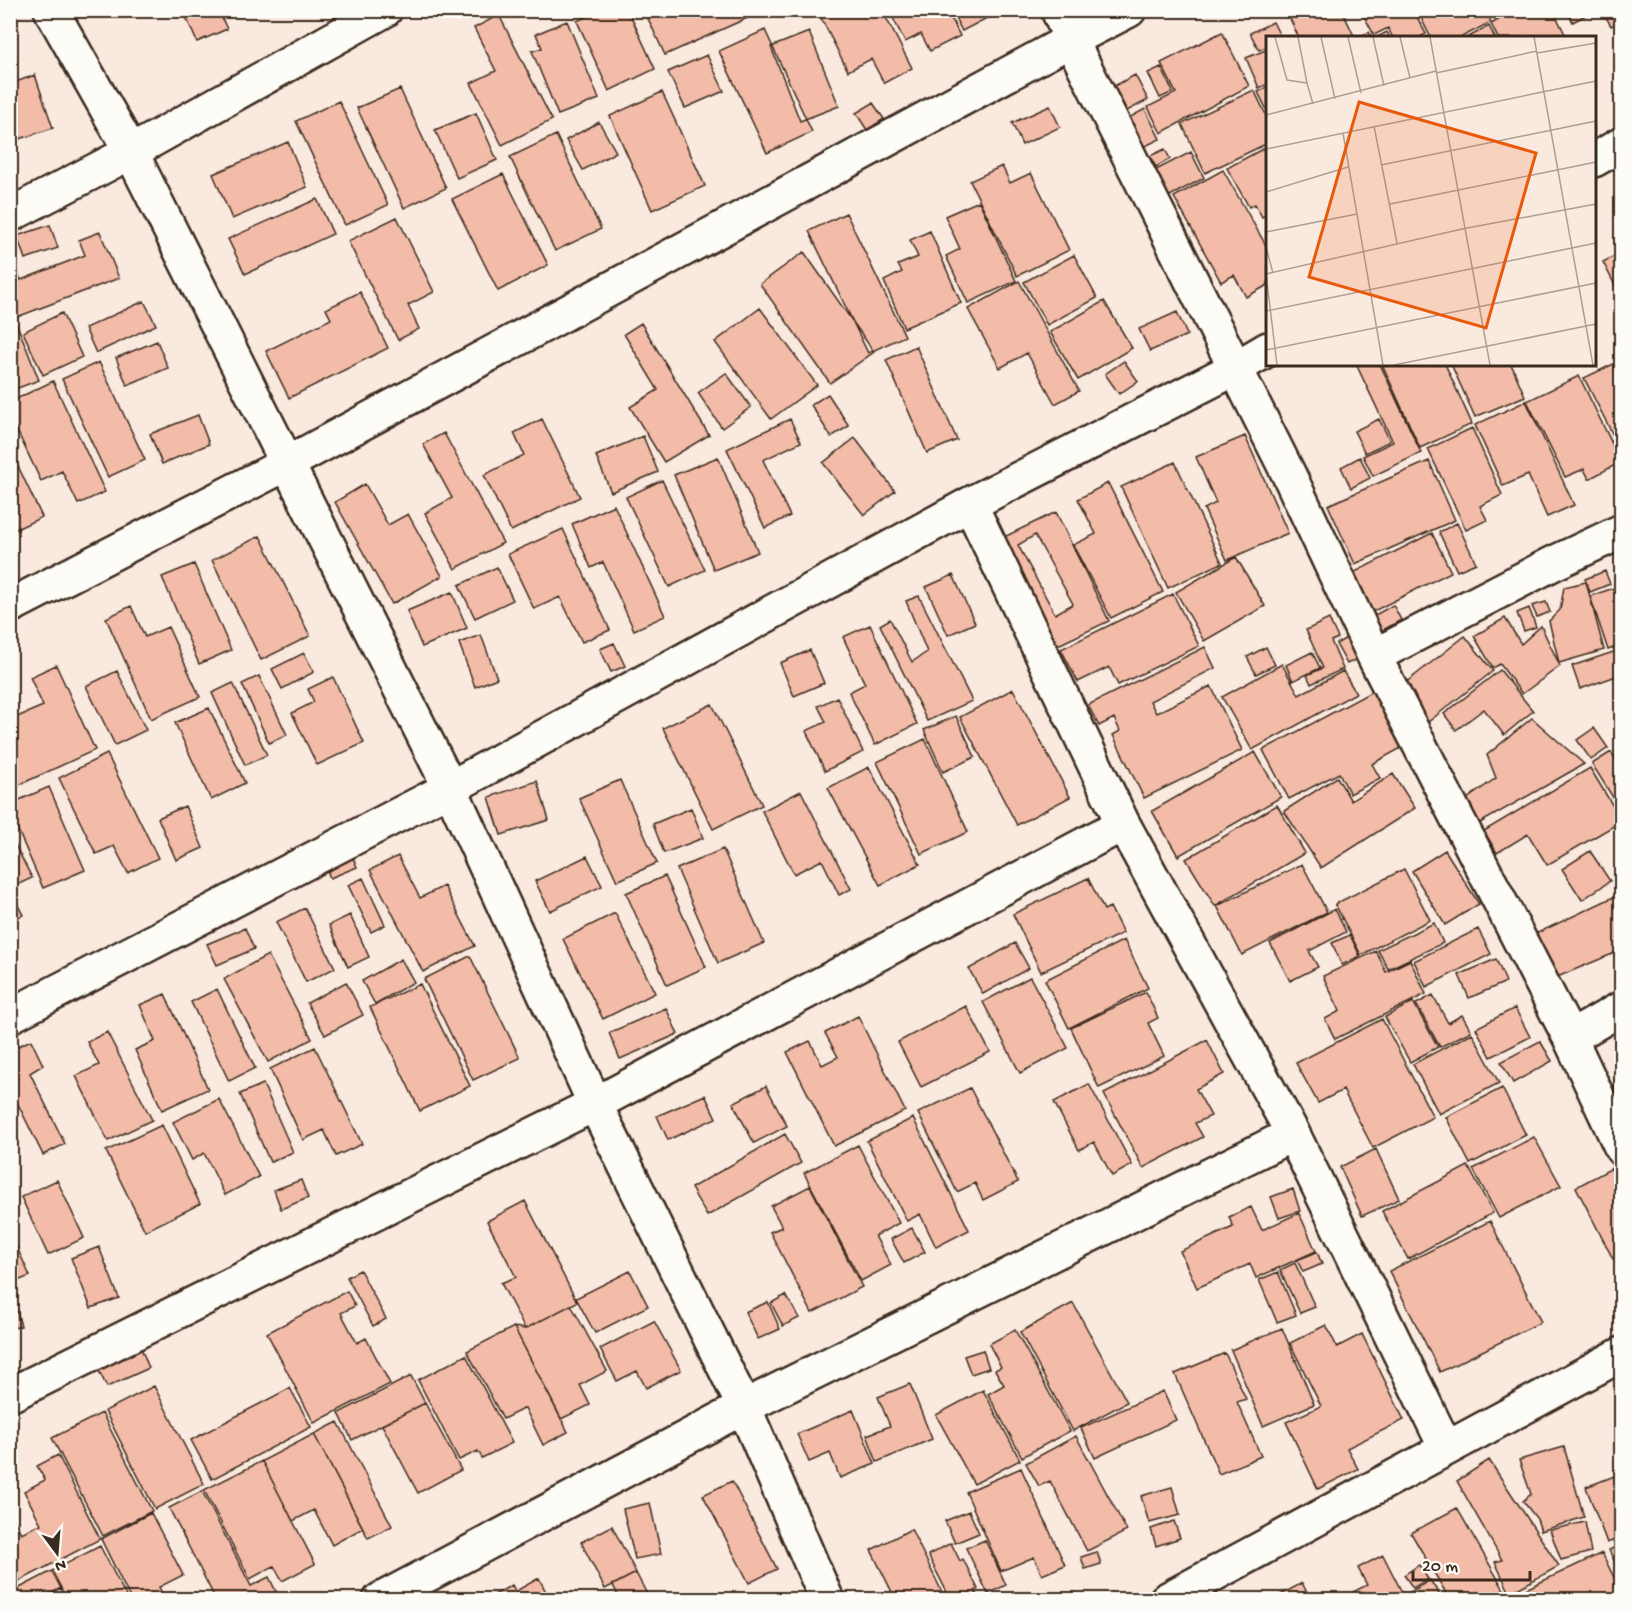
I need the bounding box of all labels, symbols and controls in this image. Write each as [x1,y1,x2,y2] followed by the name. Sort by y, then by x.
[1266,36,1596,366] inset map
[27,1523,87,1583] north arrow
[1413,1544,1530,1582] scale bar
[52,1553,68,1575] text: N
[1422,1557,1458,1578] text: 20 m

